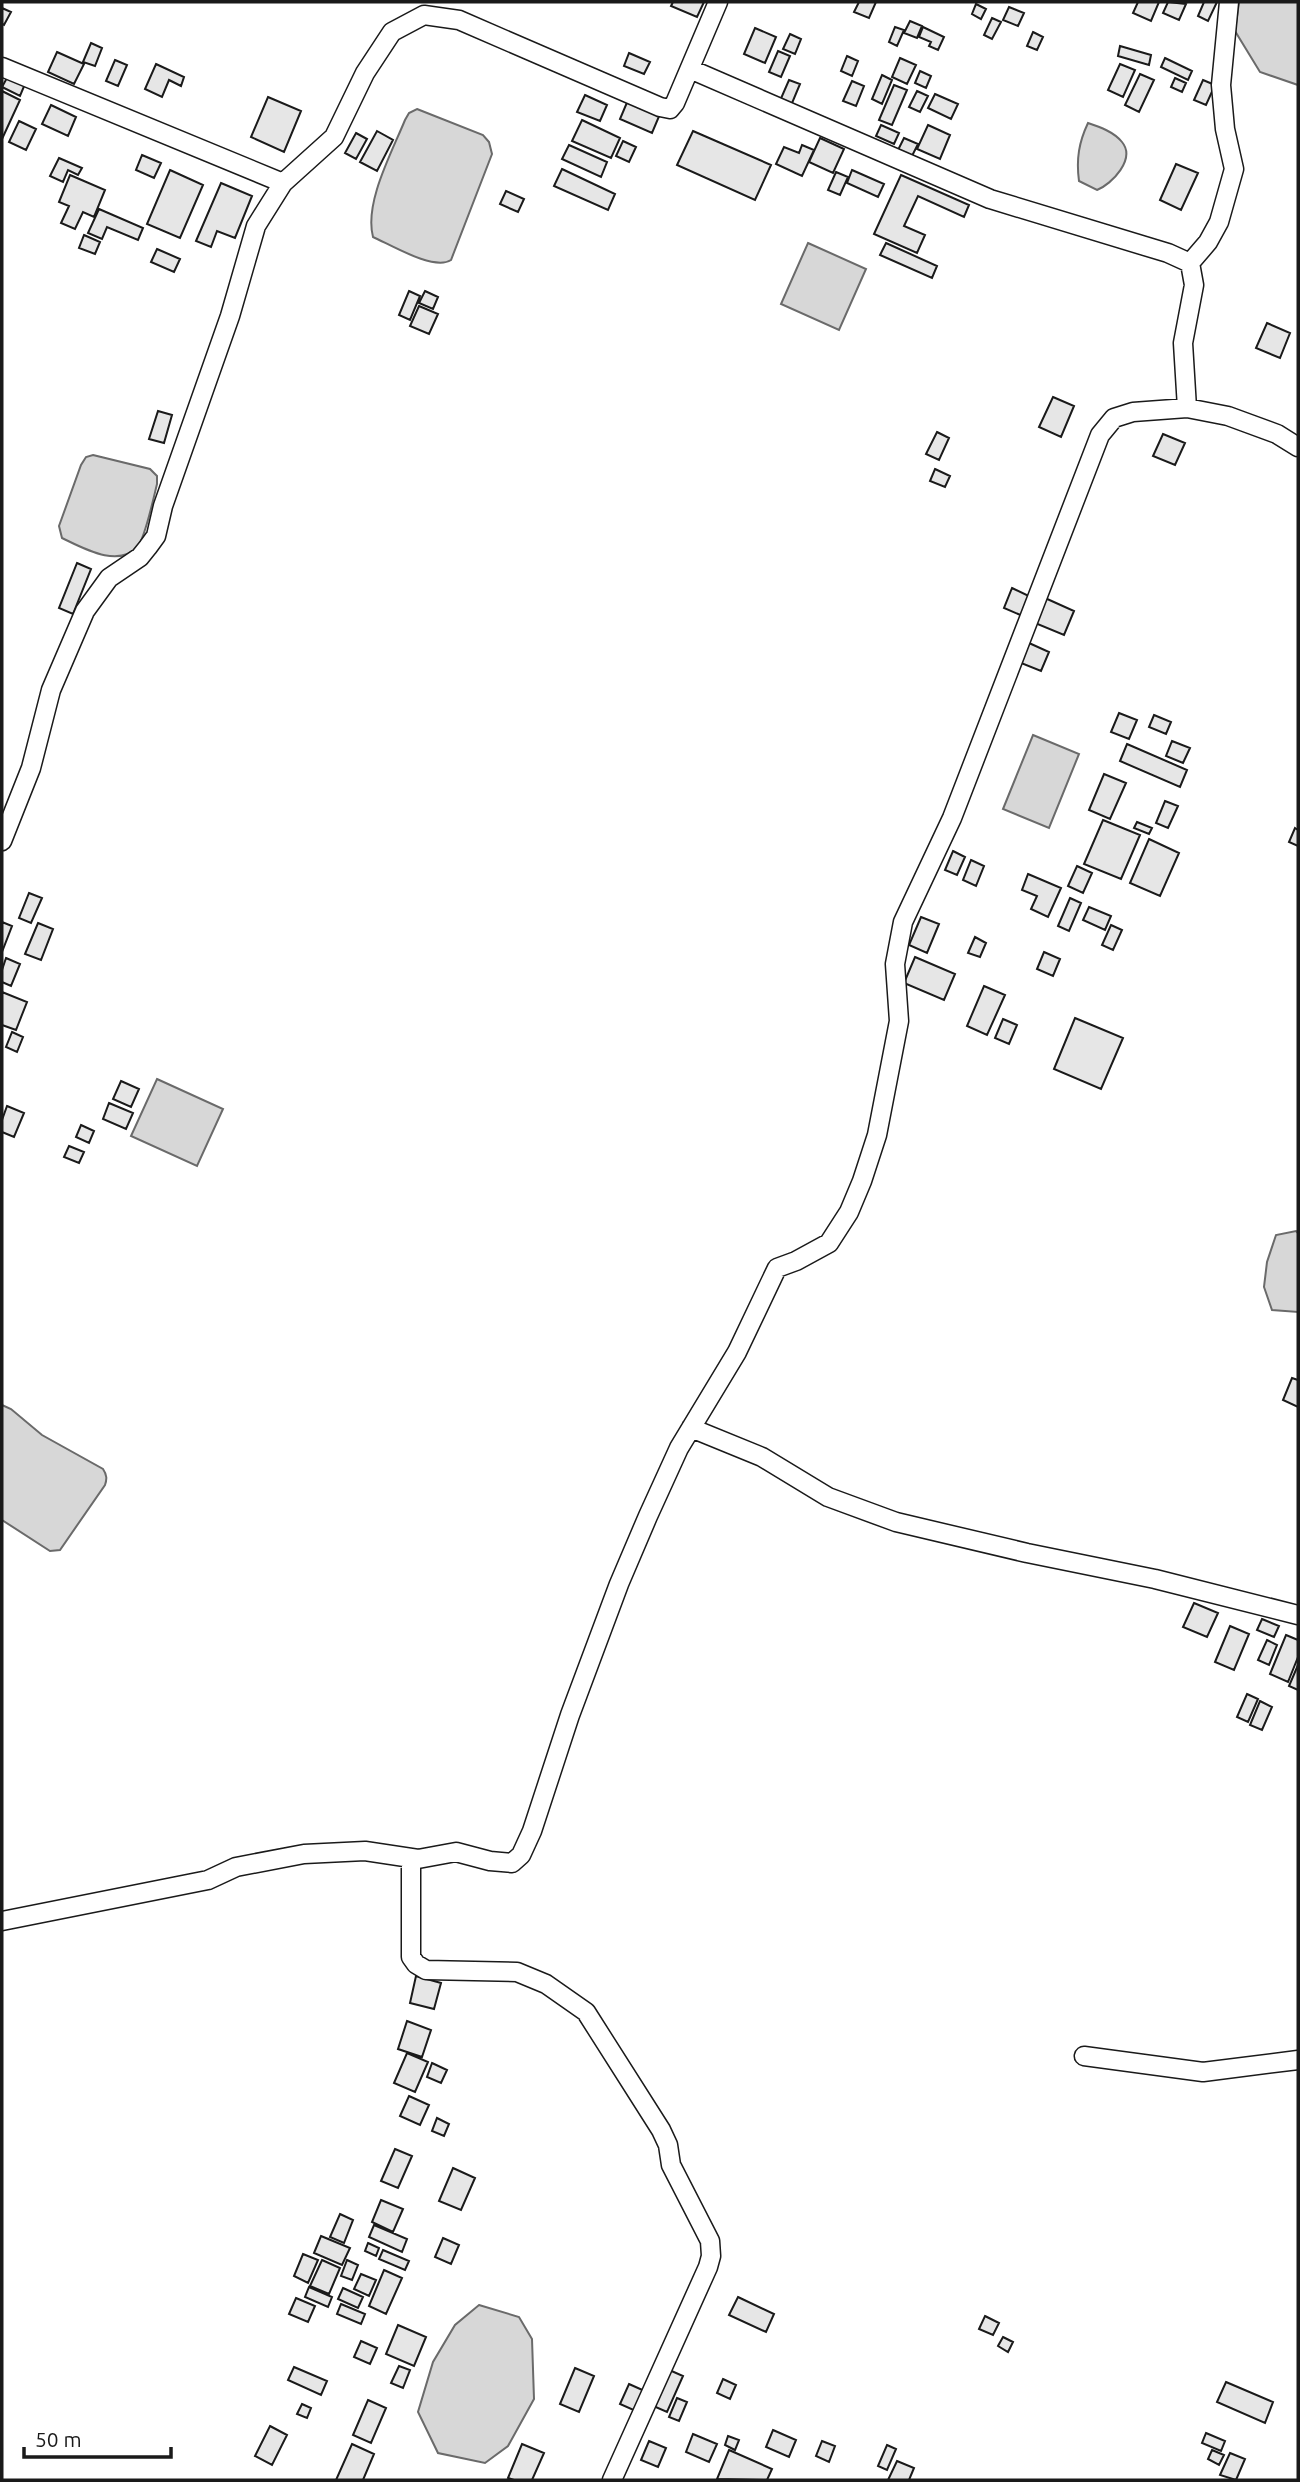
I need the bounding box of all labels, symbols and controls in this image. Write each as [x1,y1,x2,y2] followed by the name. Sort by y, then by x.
[24,2416,172,2460] scale bar
[35,2427,82,2451] text: 50 m

